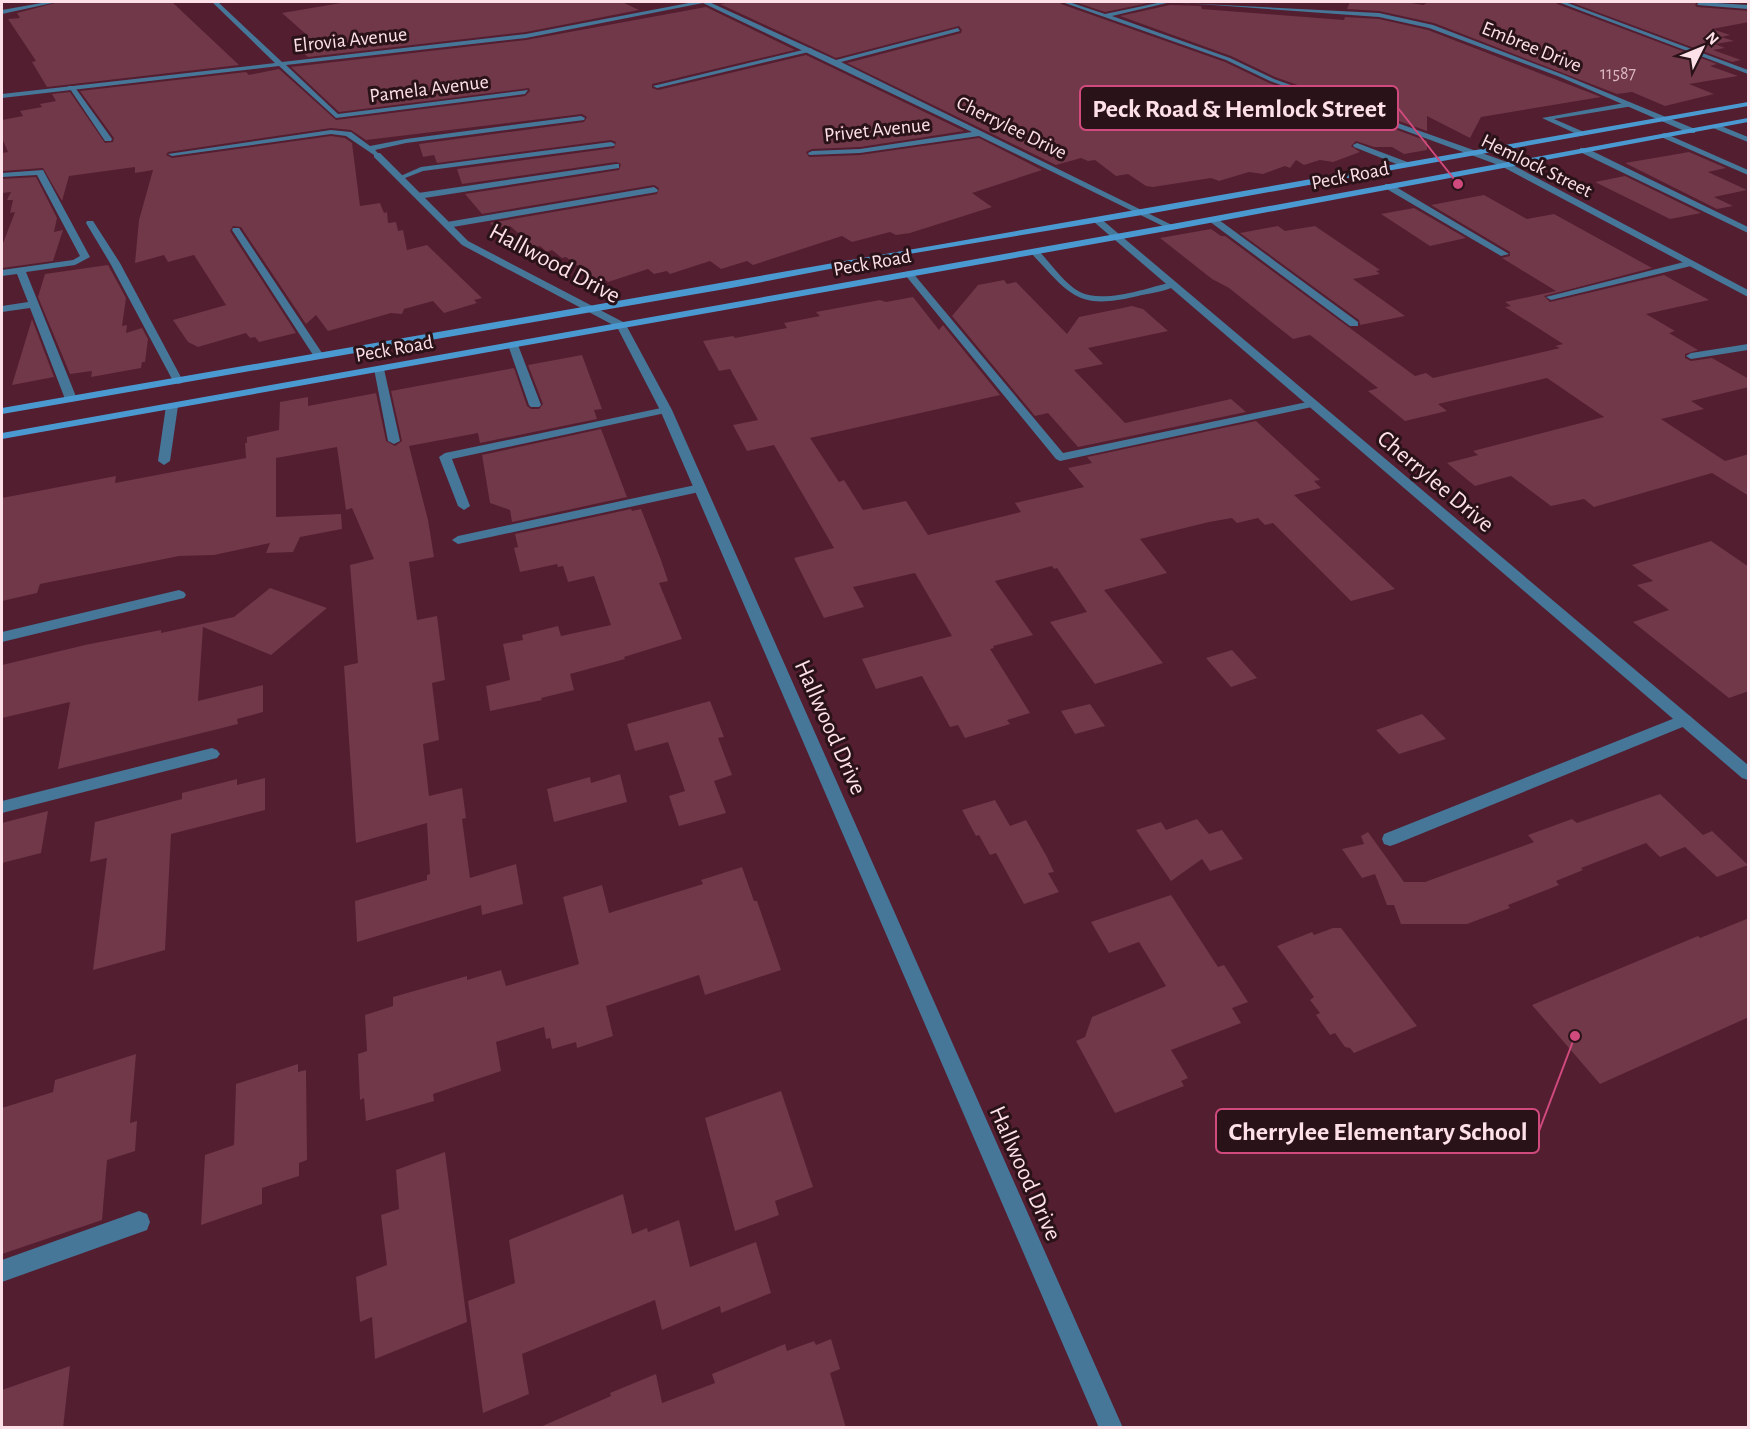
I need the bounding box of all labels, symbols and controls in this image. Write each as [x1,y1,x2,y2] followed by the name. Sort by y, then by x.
[1479,18,1584,76] street label: Embree Drive
[1672,18,1732,78] north arrow
[292,24,408,56] street label: Elrovia Avenue
[1703,29,1722,48] text: N
[1600,65,1636,83] house number: 11587
[368,72,490,106] street label: Pamela Avenue
[1080,86,1398,130] callout: Peck Road & Hemlock Street
[953,93,1070,163] street label: Cherrylee Drive
[1092,96,1386,122] text: Peck Road & Hemlock Street
[823,114,931,146] street label: Privet Avenue
[1478,131,1596,202] street label: Hemlock Street
[1310,159,1391,193] street label: Peck Road
[485,219,624,308] street label: Hallwood Drive
[832,246,913,280] street label: Peck Road
[354,332,435,366] street label: Peck Road
[1372,426,1498,537] street label: Cherrylee Drive
[790,656,870,798] street label: Hallwood Drive
[985,1102,1065,1244] street label: Hallwood Drive
[1216,1109,1539,1153] callout: Cherrylee Elementary School
[1228,1119,1528,1145] text: Cherrylee Elementary School

